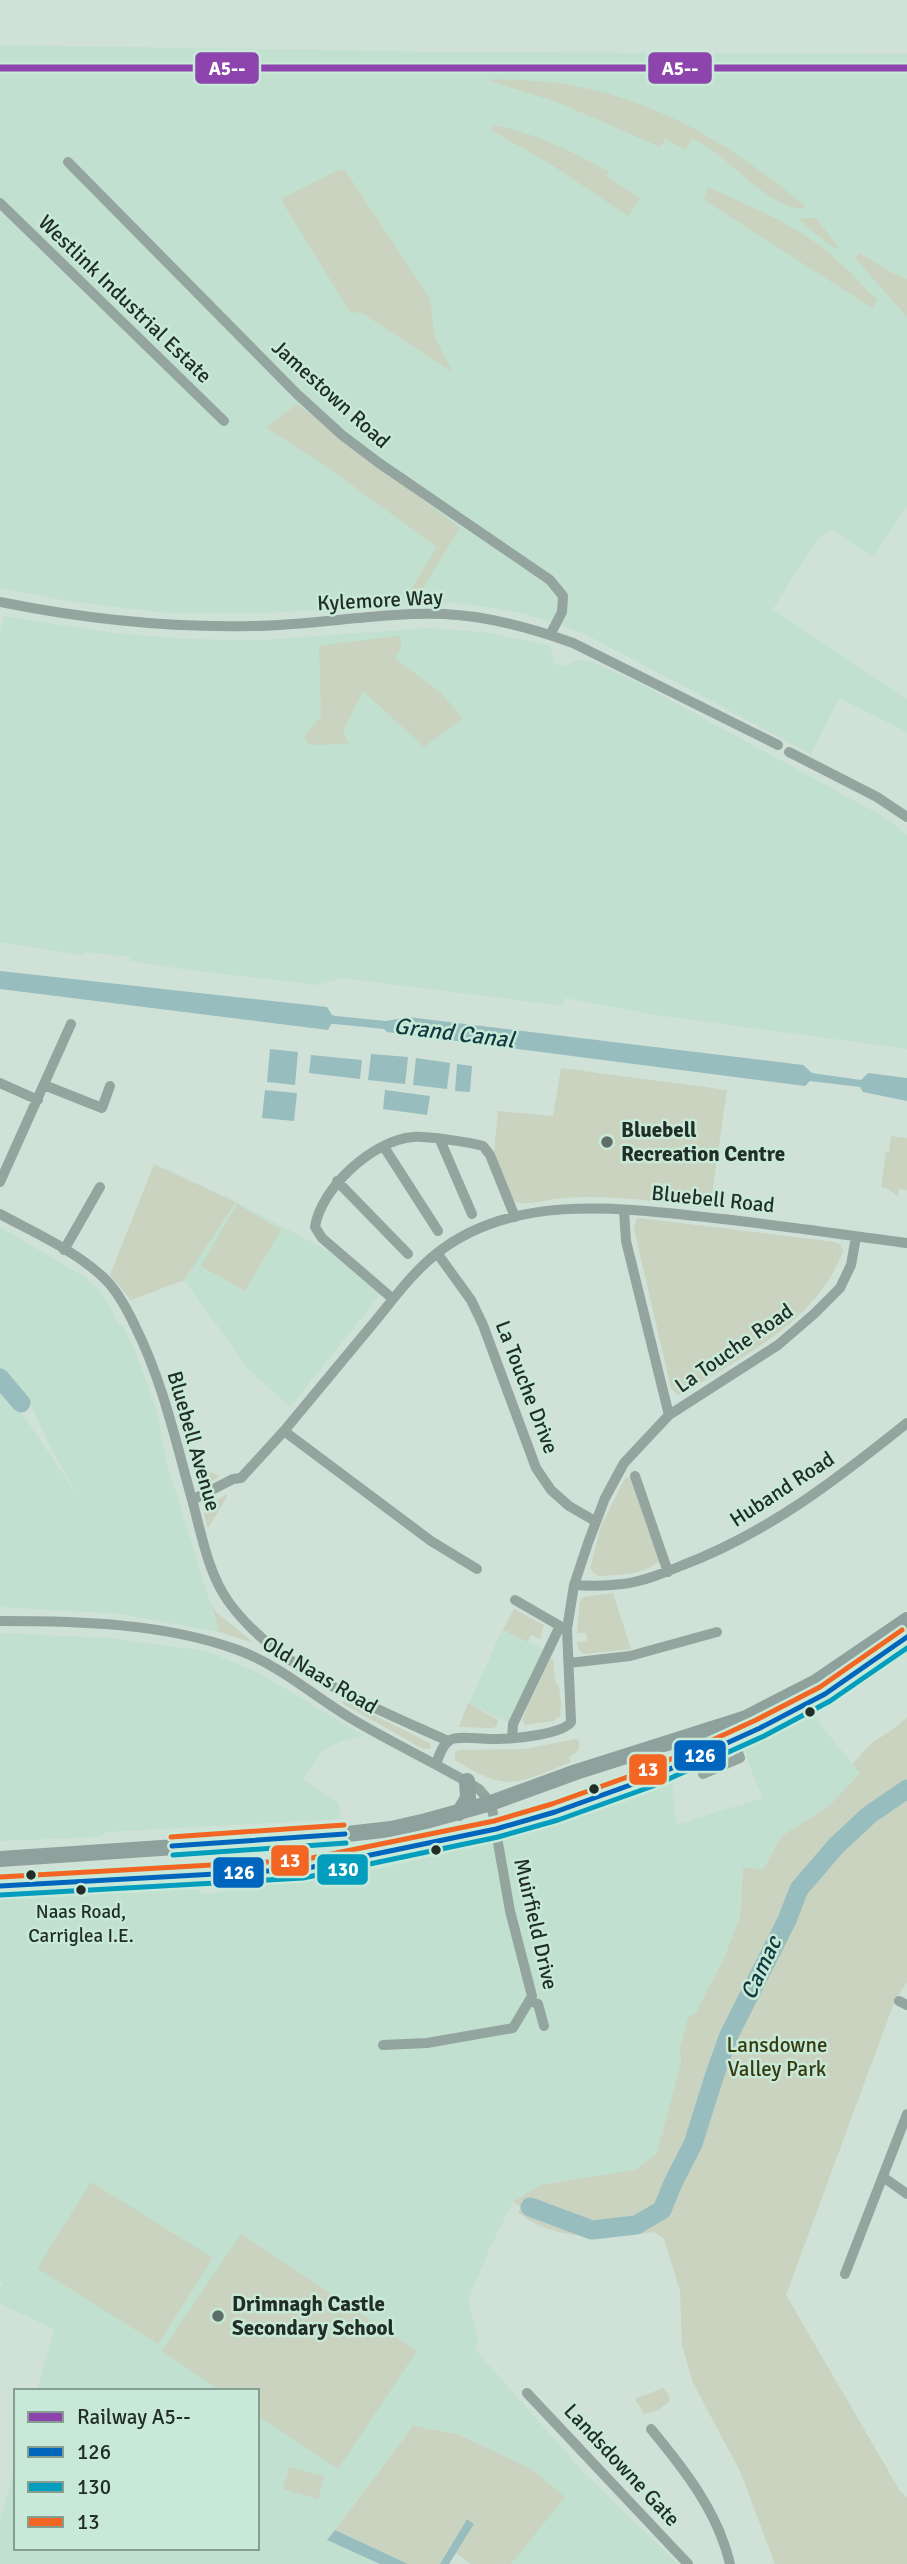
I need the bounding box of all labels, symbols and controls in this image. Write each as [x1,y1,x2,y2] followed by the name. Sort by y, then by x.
[194,51,260,85] line badge: A5--
[647,51,713,85] line badge: A5--
[209,57,245,81] text: A5--
[662,57,698,81] text: A5--
[33,209,217,389] street label: Westlink Industrial Estate
[267,334,395,454] street label: Jamestown Road
[316,584,444,616] street label: Kylemore Way
[392,1011,518,1055] water label: Grand Canal
[621,1117,785,1167] place label: Bluebell Recreation Centre
[599,1134,615,1150] marker: Bluebell Recreation Centre
[650,1180,776,1218] street label: Bluebell Road
[670,1298,798,1398] street label: La Touche Road
[490,1317,564,1457] street label: La Touche Drive
[162,1368,226,1514] street label: Bluebell Avenue
[725,1446,839,1532] street label: Huband Road
[258,1630,382,1720] street label: Old Naas Road
[803,1705,817,1719] unlabelled marker
[673,1739,727,1772] line badge: 126
[685,1744,715,1768] text: 126
[628,1753,668,1786] line badge: 13
[638,1758,658,1782] text: 13
[587,1782,601,1796] unlabelled marker
[429,1843,443,1857] unlabelled marker
[270,1844,310,1877] line badge: 13
[280,1849,300,1873] text: 13
[316,1853,369,1886] line badge: 130
[212,1856,265,1889] line badge: 126
[508,1856,564,1992] street label: Muirfield Drive
[328,1858,358,1882] text: 130
[224,1861,254,1885] text: 126
[24,1868,38,1882] unlabelled marker
[74,1883,88,1897] marker: Naas Road, Carriglea I.E.
[28,1900,134,1948] place label: Naas Road, Carriglea I.E.
[734,1930,789,2004] water label: Camac
[726,2032,828,2082] park label: Lansdowne Valley Park
[232,2291,395,2341] place label: Drimnagh Castle Secondary School
[210,2308,226,2324] marker: Drimnagh Castle Secondary School
[14,2389,259,2550] legend
[558,2398,686,2532] street label: Landsdowne Gate
[77,2404,191,2430] text: Railway A5--
[77,2439,111,2465] text: 126
[77,2474,111,2500] text: 130
[77,2509,100,2535] text: 13

